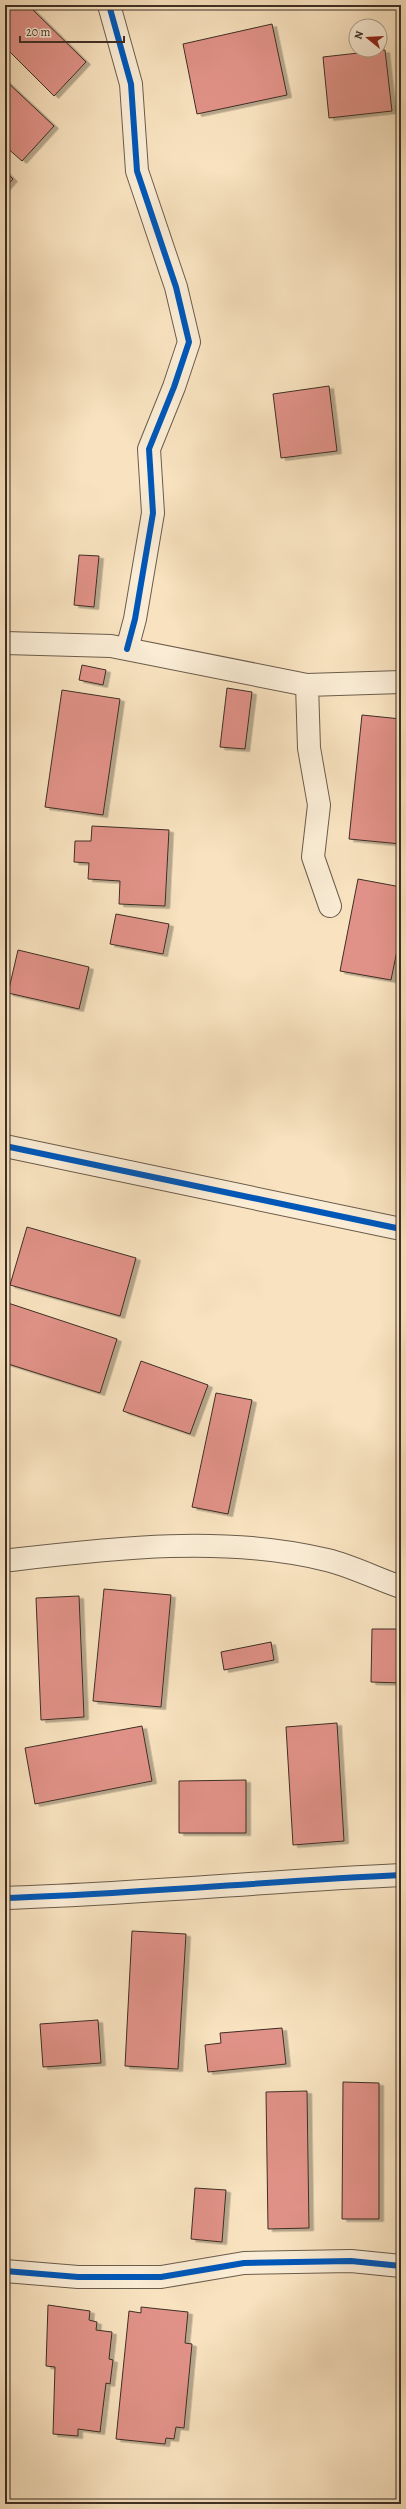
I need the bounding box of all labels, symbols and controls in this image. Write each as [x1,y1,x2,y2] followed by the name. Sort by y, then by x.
[20,18,124,44] scale bar
[348,18,388,58] north arrow
[26,24,50,40] text: 20 m
[351,29,367,41] text: N

